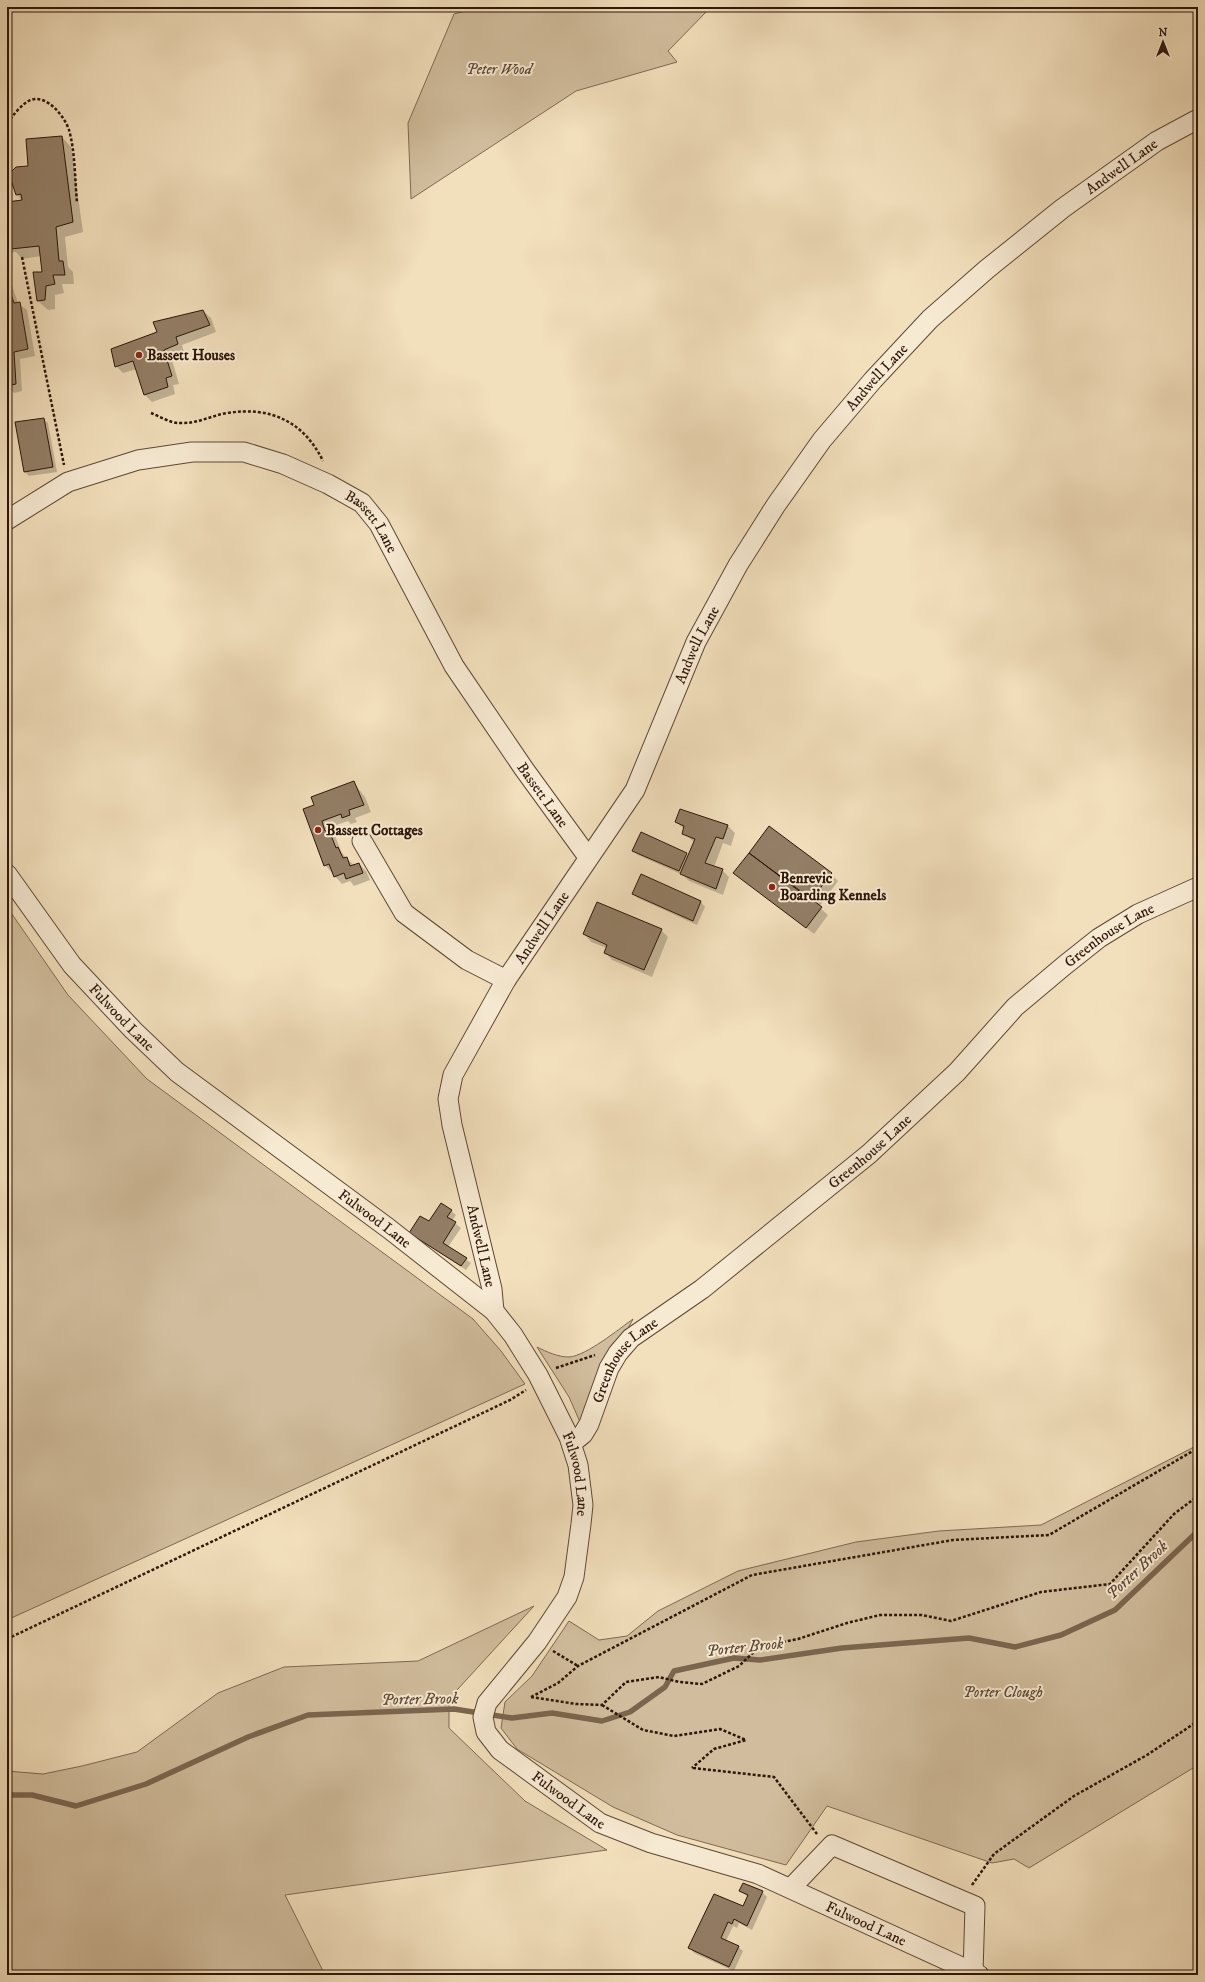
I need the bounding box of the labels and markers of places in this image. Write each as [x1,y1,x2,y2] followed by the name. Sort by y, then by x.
[147,346,235,365] place label: Bassett Houses
[134,350,144,360] marker: Bassett Houses
[326,821,423,840] place label: Bassett Cottages
[313,825,323,835] marker: Bassett Cottages
[780,869,886,905] place label: Benrevic Boarding Kennels
[767,882,777,892] marker: Benrevic Boarding Kennels

